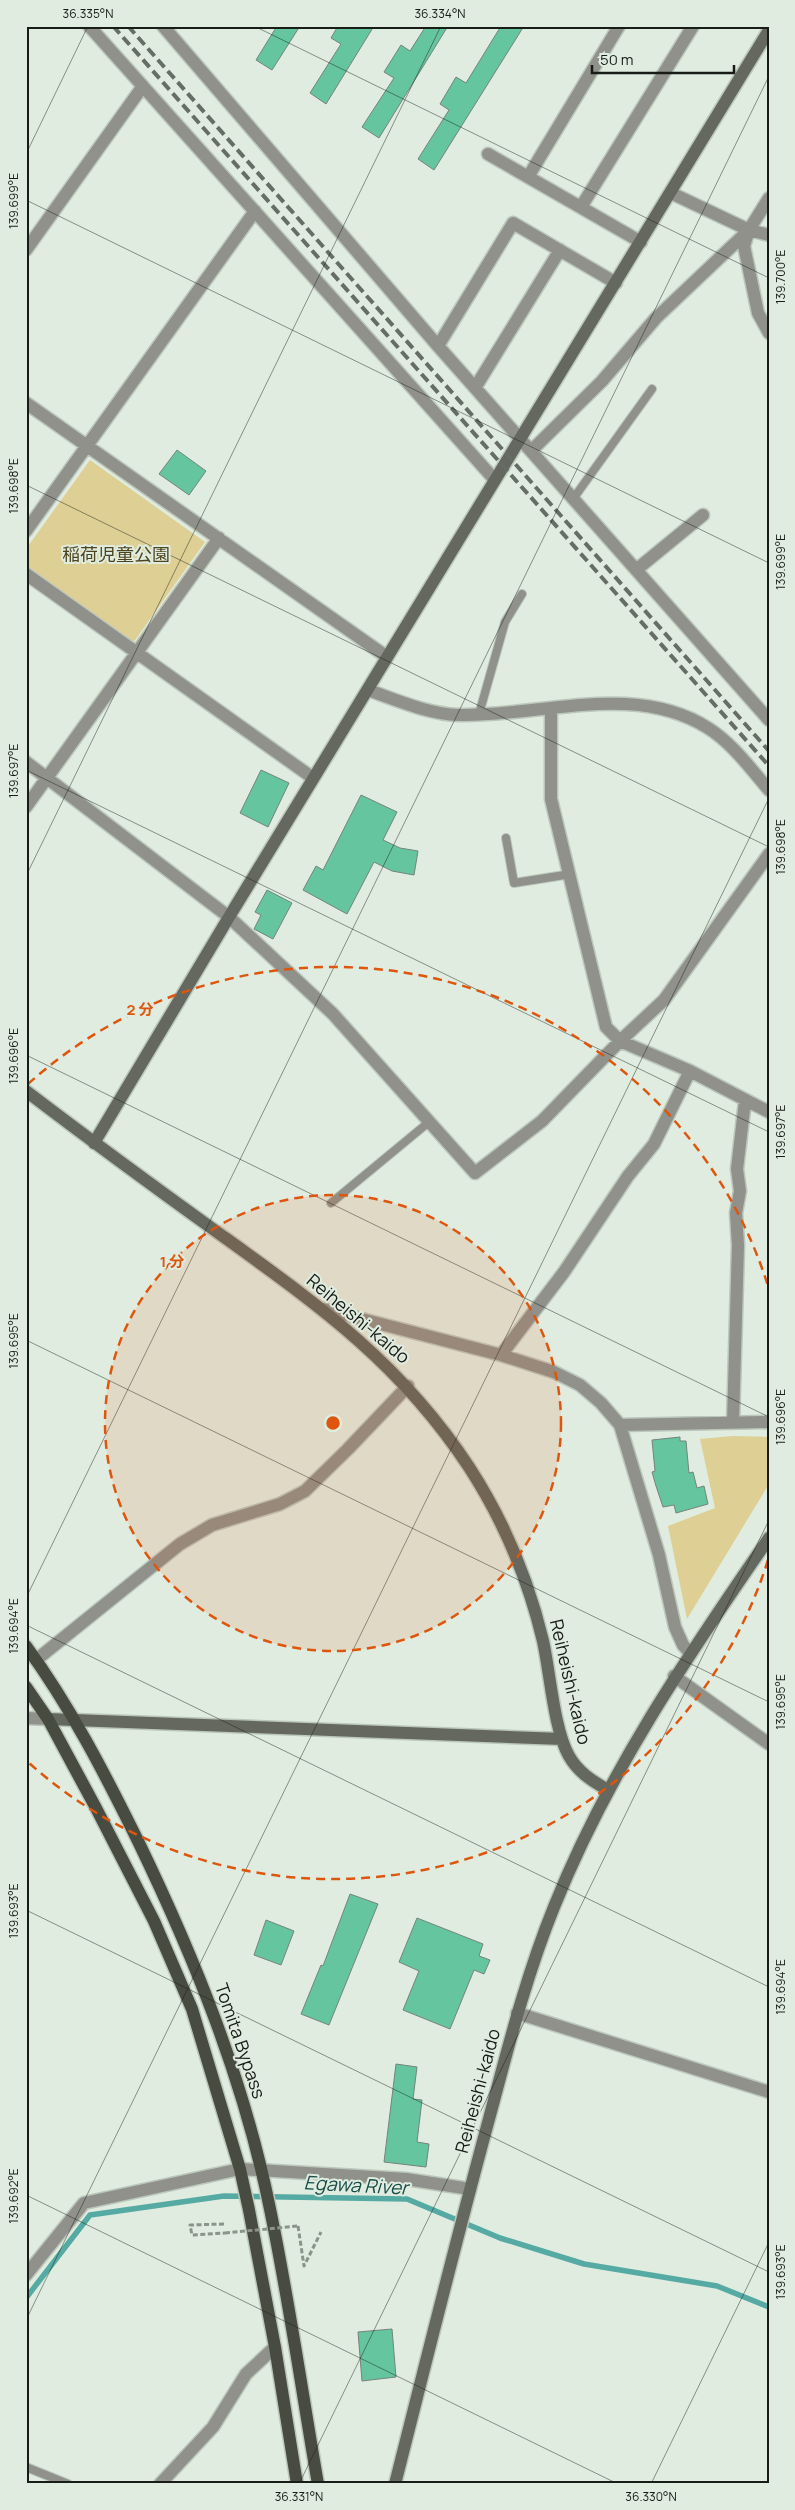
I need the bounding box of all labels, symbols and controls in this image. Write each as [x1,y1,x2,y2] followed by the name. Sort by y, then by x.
[63,5,113,22] text: 36.335°N
[414,5,466,22] text: 36.334°N
[592,42,735,74] scale bar
[600,49,634,70] text: 50 m
[5,173,22,229] text: 139.699°E
[772,250,789,304] text: 139.700°E
[5,458,22,514] text: 139.698°E
[772,534,789,590] text: 139.699°E
[62,542,170,566] park label: 稲荷児童公園
[5,744,22,798] text: 139.697°E
[772,819,789,875] text: 139.698°E
[127,999,153,1020] text: 2 分
[5,1028,22,1084] text: 139.696°E
[772,1105,789,1159] text: 139.697°E
[160,1251,184,1272] text: 1 分
[302,1268,415,1369] street label: Reiheishi-kaido
[5,1313,22,1369] text: 139.695°E
[772,1389,789,1445] text: 139.696°E
[324,1414,342,1432] centre of rings
[5,1598,22,1654] text: 139.694°E
[545,1617,597,1747] street label: Reiheishi-kaido
[772,1674,789,1730] text: 139.695°E
[5,1883,22,1939] text: 139.693°E
[772,1959,789,2015] text: 139.694°E
[210,1980,272,2101] street label: Tomita Bypass
[449,2026,505,2156] street label: Reiheishi-kaido
[5,2168,22,2224] text: 139.692°E
[303,2169,411,2201] water label: Egawa River
[772,2244,789,2300] text: 139.693°E
[275,2488,323,2505] text: 36.331°N
[625,2488,677,2505] text: 36.330°N

